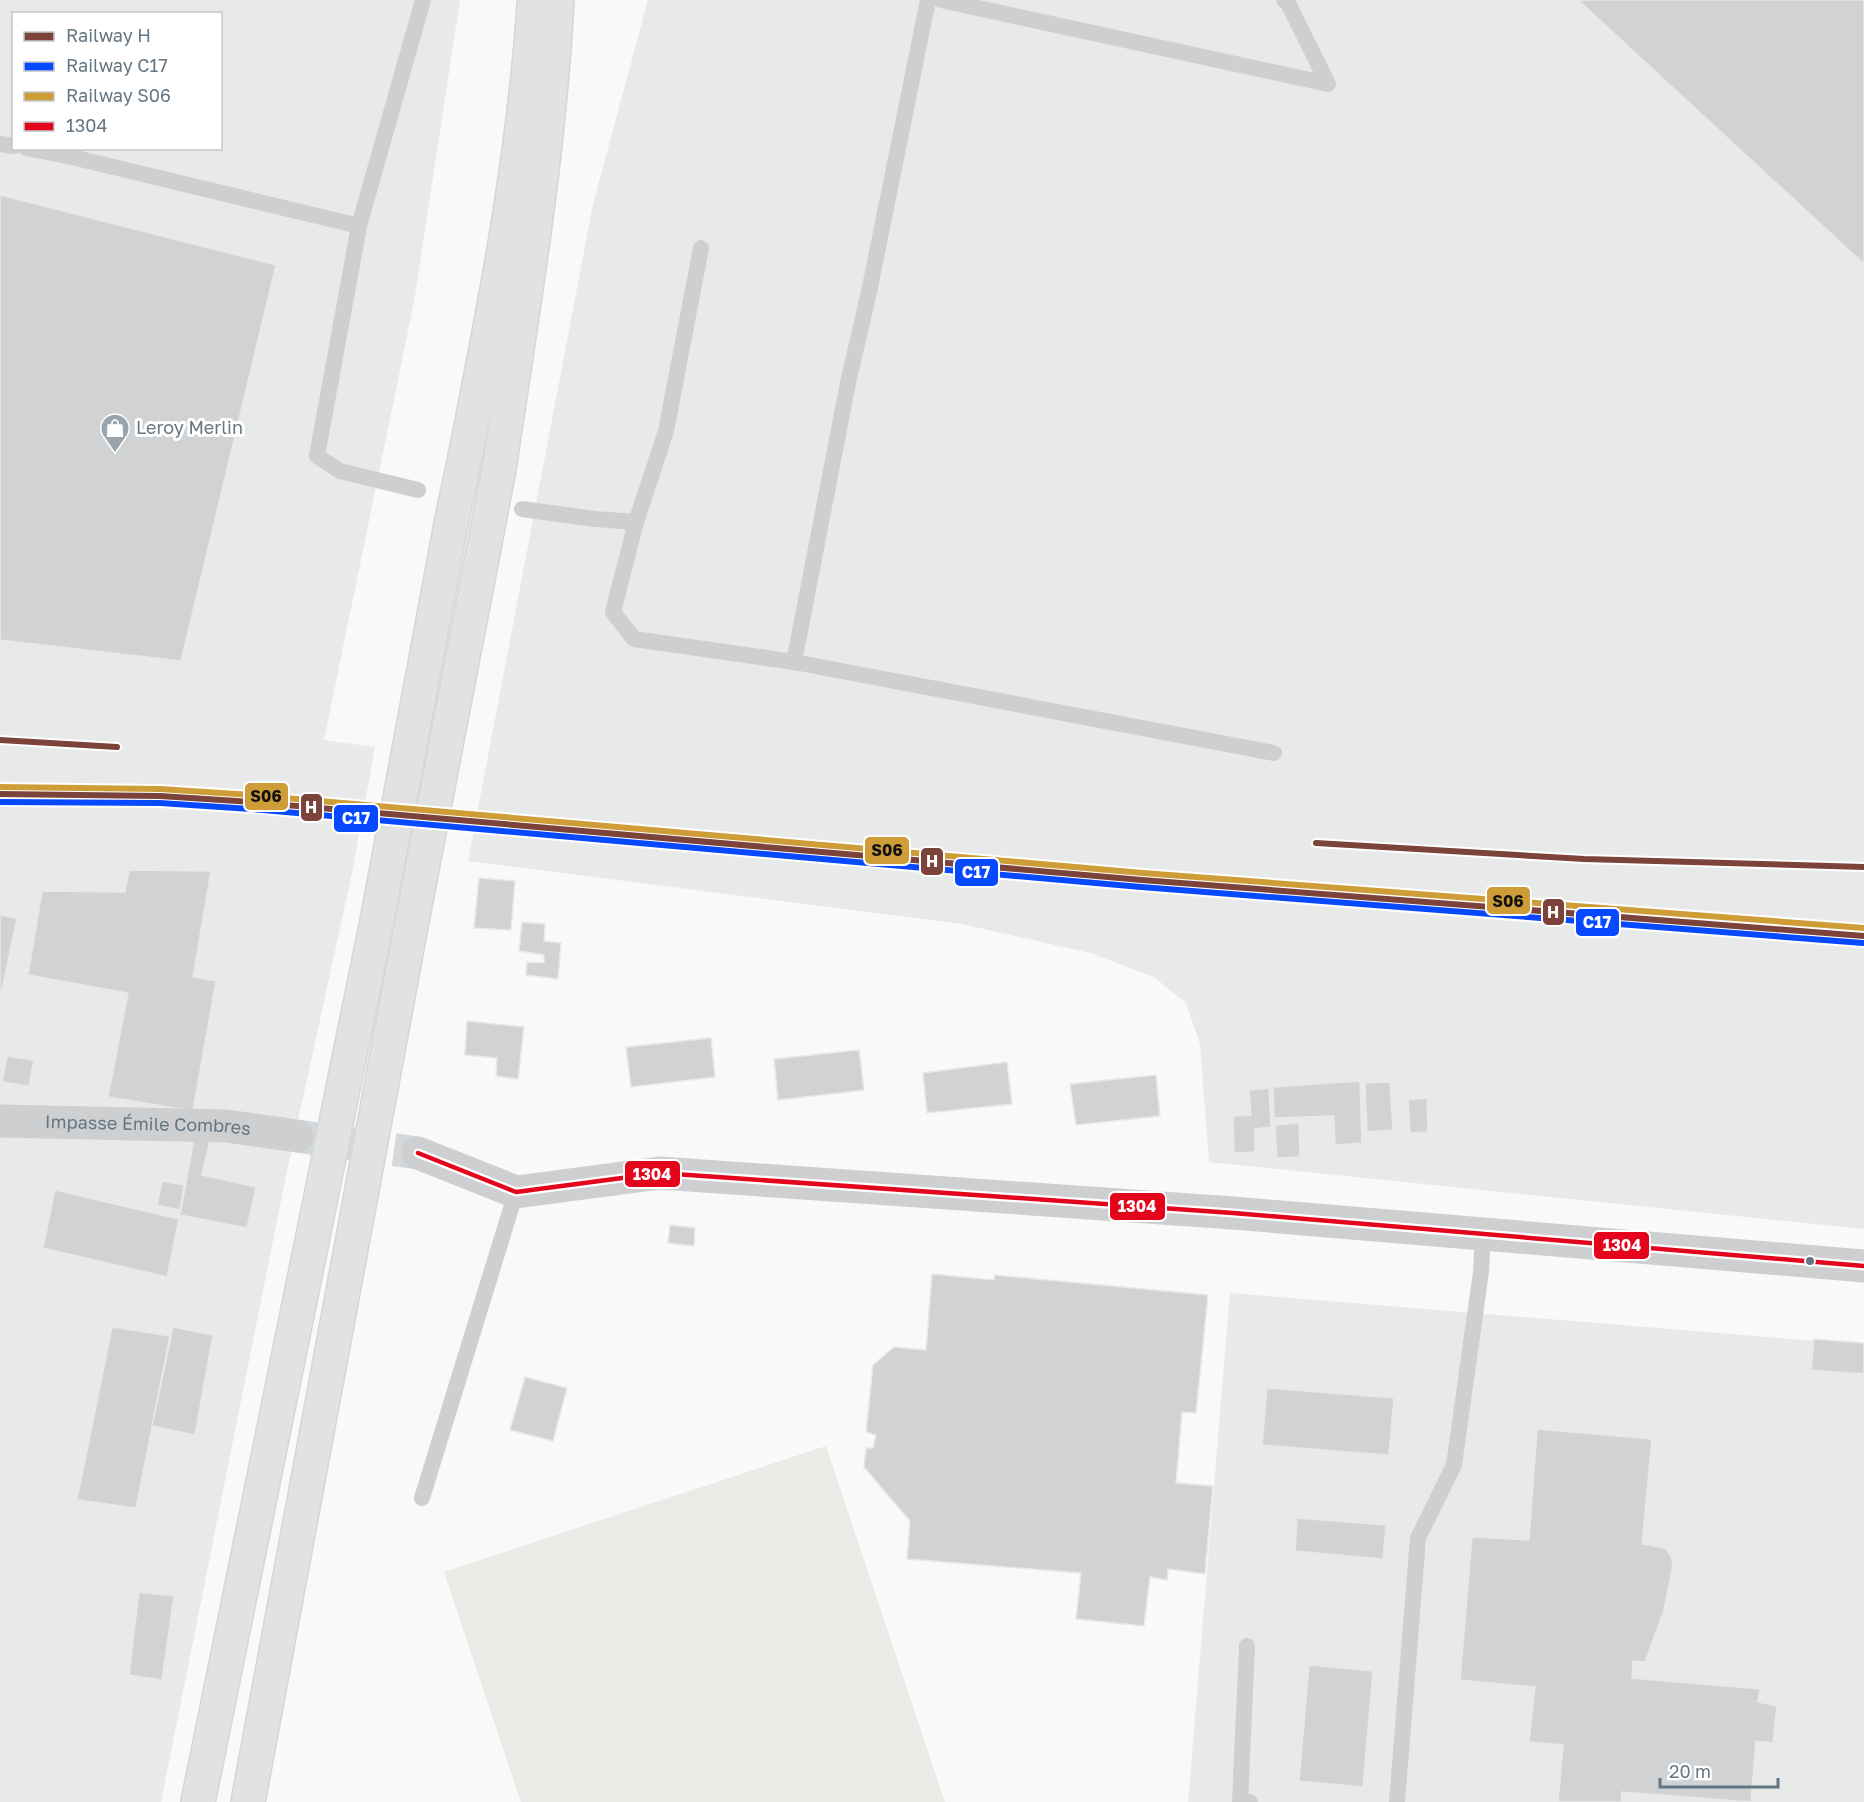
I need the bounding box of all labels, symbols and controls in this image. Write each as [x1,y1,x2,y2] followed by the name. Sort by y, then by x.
[12,12,222,150] legend
[66,24,151,46] text: Railway H
[66,54,168,76] text: Railway C17
[66,84,171,106] text: Railway S06
[66,114,107,136] text: 1304
[99,412,131,454] shop icon: Leroy Merlin
[136,416,243,438] place label: Leroy Merlin
[244,782,289,811] line badge: S06
[250,786,282,806] text: S06
[300,793,323,822] line badge: H
[305,797,317,817] text: H
[333,804,379,833] line badge: C17
[342,808,370,828] text: C17
[864,836,910,865] line badge: S06
[871,840,903,860] text: S06
[920,847,944,876] line badge: H
[926,851,938,871] text: H
[954,858,999,887] line badge: C17
[962,862,990,882] text: C17
[1486,886,1531,915] line badge: S06
[1492,891,1524,911] text: S06
[1542,898,1565,926] line badge: H
[1547,902,1559,922] text: H
[1575,908,1620,937] line badge: C17
[1583,912,1611,932] text: C17
[45,1110,252,1139] street label: Impasse Émile Combres
[624,1160,681,1188] line badge: 1304
[633,1164,671,1184] text: 1304
[1109,1192,1166,1221] line badge: 1304
[1118,1196,1156,1216] text: 1304
[1593,1231,1650,1260] line badge: 1304
[1603,1235,1641,1255] text: 1304
[1804,1255,1816,1267] unlabelled marker
[1660,1751,1778,1789] scale bar
[1669,1760,1711,1782] text: 20 m

